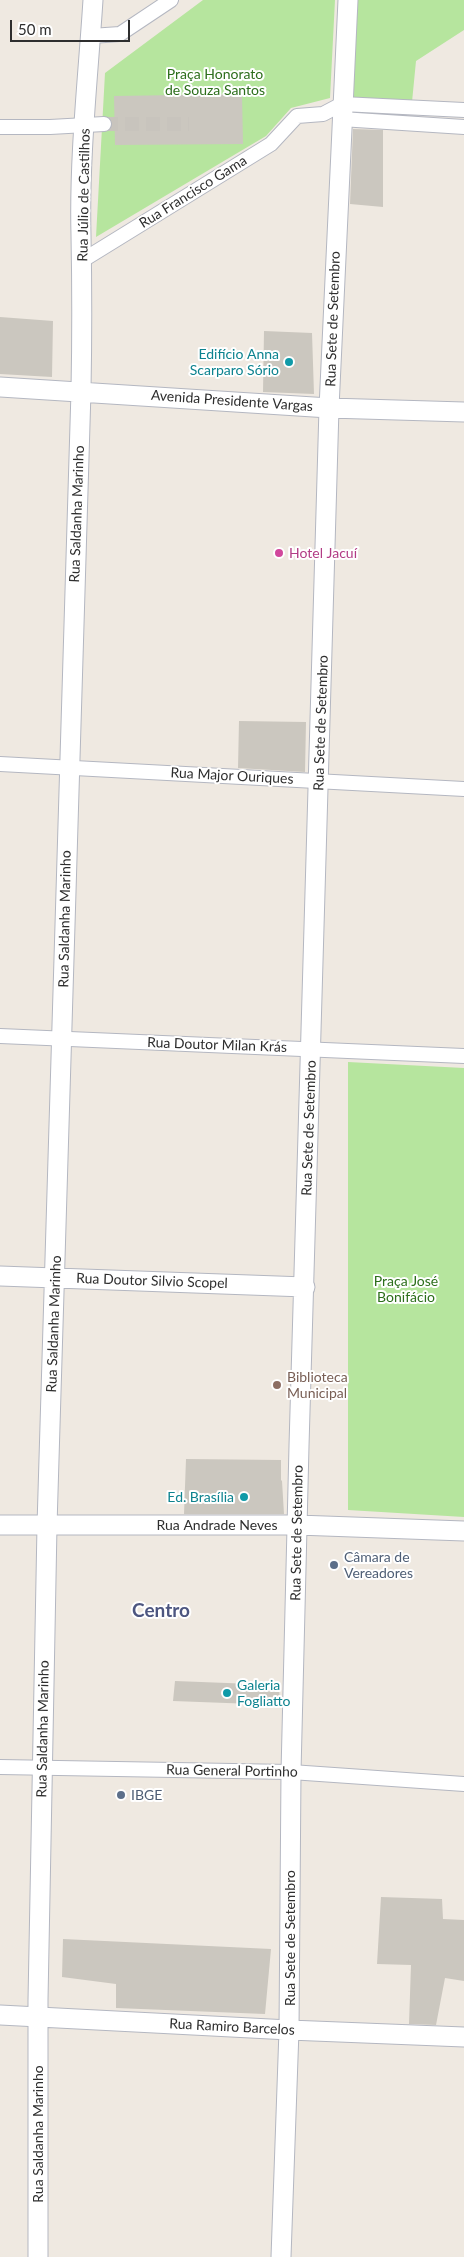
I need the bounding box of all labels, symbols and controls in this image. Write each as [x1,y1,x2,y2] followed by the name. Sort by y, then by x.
[12,10,132,42] scale bar
[18,20,52,38] text: 50 m
[165,66,265,98] park label: Praça Honorato de Souza Santos
[74,128,94,262] street label: Rua Júlio de Castilhos
[136,152,250,232] street label: Rua Francisco Gama
[322,251,344,387] street label: Rua Sete de Setembro
[190,346,279,378] place label: Edifício Anna Scarparo Sório
[283,356,295,368] marker: Edifício Anna Scarparo Sório
[150,387,314,415] street label: Avenida Presidente Vargas
[66,445,88,583] street label: Rua Saldanha Marinho
[289,545,357,561] place label: Hotel Jacuí
[273,547,285,559] marker: Hotel Jacuí
[310,655,332,791] street label: Rua Sete de Setembro
[170,764,294,788] street label: Rua Major Ouriques
[55,850,75,988] street label: Rua Saldanha Marinho
[147,1034,287,1056] street label: Rua Doutor Milan Krás
[298,1060,320,1196] street label: Rua Sete de Setembro
[43,1255,65,1393] street label: Rua Saldanha Marinho
[76,1270,228,1292] street label: Rua Doutor Silvio Scopel
[374,1273,438,1305] park label: Praça José Bonifácio
[287,1369,348,1401] place label: Biblioteca Municipal
[271,1379,283,1391] marker: Biblioteca Municipal
[287,1465,307,1601] street label: Rua Sete de Setembro
[167,1489,234,1505] place label: Ed. Brasília
[238,1491,250,1503] marker: Ed. Brasília
[157,1517,277,1533] street label: Rua Andrade Neves
[344,1549,413,1581] place label: Câmara de Vereadores
[328,1559,340,1571] marker: Câmara de Vereadores
[132,1600,190,1622] district label: Centro
[33,1660,53,1798] street label: Rua Saldanha Marinho
[237,1677,290,1710] place label: Galeria Fogliatto
[221,1687,233,1699] marker: Galeria Fogliatto
[166,1761,298,1781] street label: Rua General Portinho
[131,1787,162,1803] place label: IBGE
[115,1789,127,1801] marker: IBGE
[282,1870,298,2006] street label: Rua Sete de Setembro
[169,2015,295,2039] street label: Rua Ramiro Barcelos
[30,2065,46,2203] street label: Rua Saldanha Marinho

